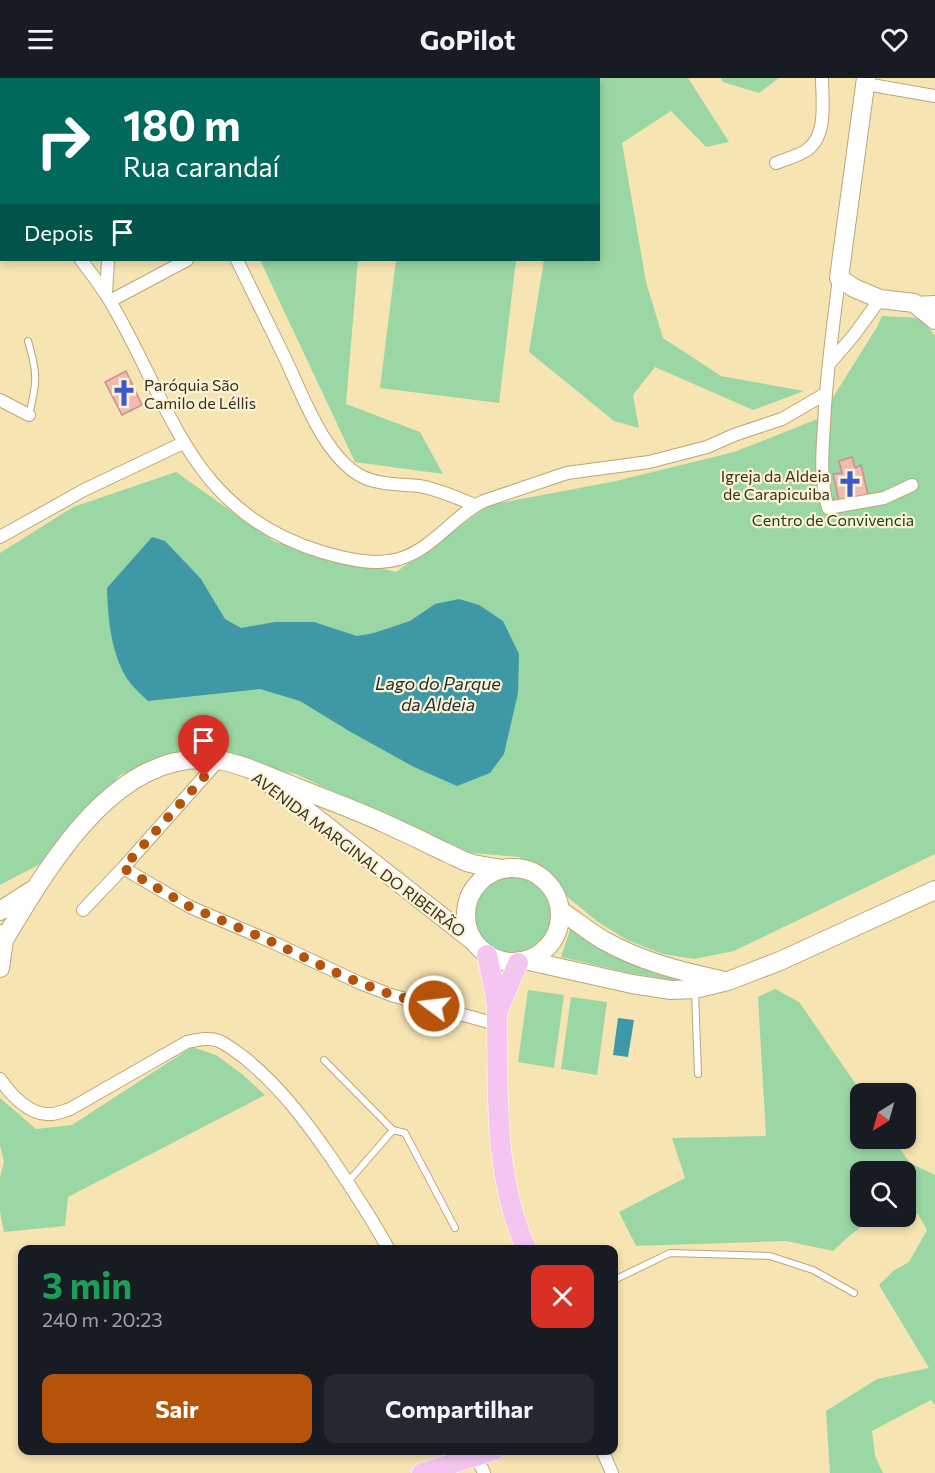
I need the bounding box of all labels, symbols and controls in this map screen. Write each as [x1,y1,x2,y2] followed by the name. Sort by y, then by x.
[24,23,57,56] icon: menu
[420,23,515,56] text: GoPilot
[878,23,911,56] icon: heart
[123,98,241,150] text: 180 m
[24,102,102,180] icon: right
[123,150,280,183] text: Rua carandaí
[106,216,139,249] icon: arrive
[24,219,94,246] text: Depois
[144,375,256,412] place label: Paróquia São Camilo de Léllis
[109,378,139,408] church icon: Paróquia São Camilo de Léllis
[721,466,830,503] place label: Igreja da Aldeia de Carapicuiba
[835,469,865,499] church icon: Igreja da Aldeia de Carapicuiba
[752,510,914,529] park label: Centro de Convivencia
[375,672,501,715] water label: Lago do Parque da Aldeia
[178,715,229,777] pin
[187,724,220,757] icon: arrive
[248,767,470,941] street label: AVENIDA MARGINAL DO RIBEIRÃO
[402,974,466,1038] position arrow
[850,1083,916,1149] north arrow
[850,1083,916,1227] map controls
[850,1161,916,1227] button: search
[42,1262,132,1306] text: 3 min
[531,1265,594,1328] button: close
[42,1307,163,1331] text: 240 m · 20:23
[42,1374,312,1443] button: Sair
[324,1374,594,1443] button: Compartilhar

